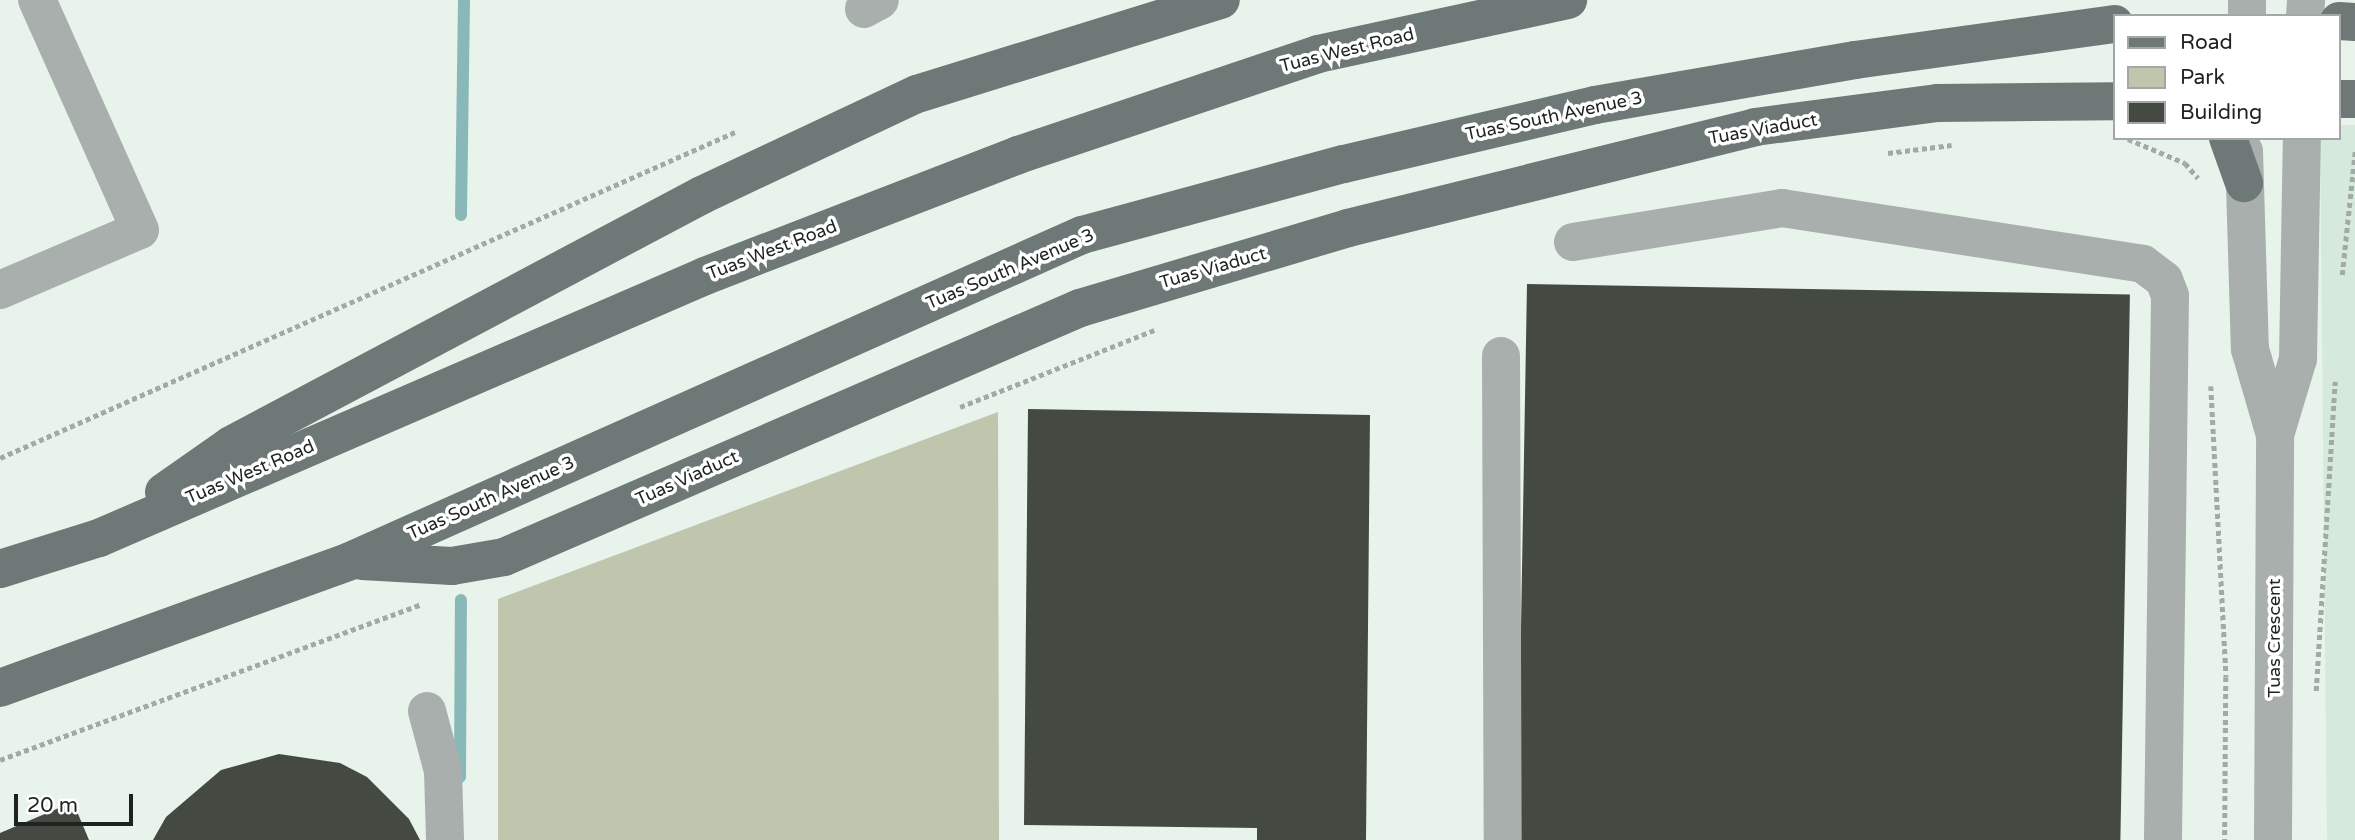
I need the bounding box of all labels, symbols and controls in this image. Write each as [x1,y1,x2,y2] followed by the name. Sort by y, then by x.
[2114,14,2341,140] legend
[1278,23,1416,77] street label: Tuas West Road
[2180,30,2233,55] text: Road
[2180,65,2225,90] text: Park
[1464,87,1644,145] street label: Tuas South Avenue 3
[2180,100,2262,125] text: Building
[1707,109,1819,149] street label: Tuas Viaduct
[704,215,840,285] street label: Tuas West Road
[923,224,1097,314] street label: Tuas South Avenue 3
[1157,242,1269,294] street label: Tuas Viaduct
[183,435,317,509] street label: Tuas West Road
[632,446,742,510] street label: Tuas Viaduct
[404,451,578,545] street label: Tuas South Avenue 3
[2263,578,2285,698] street label: Tuas Crescent
[18,780,136,824] scale bar
[27,793,78,818] text: 20 m

